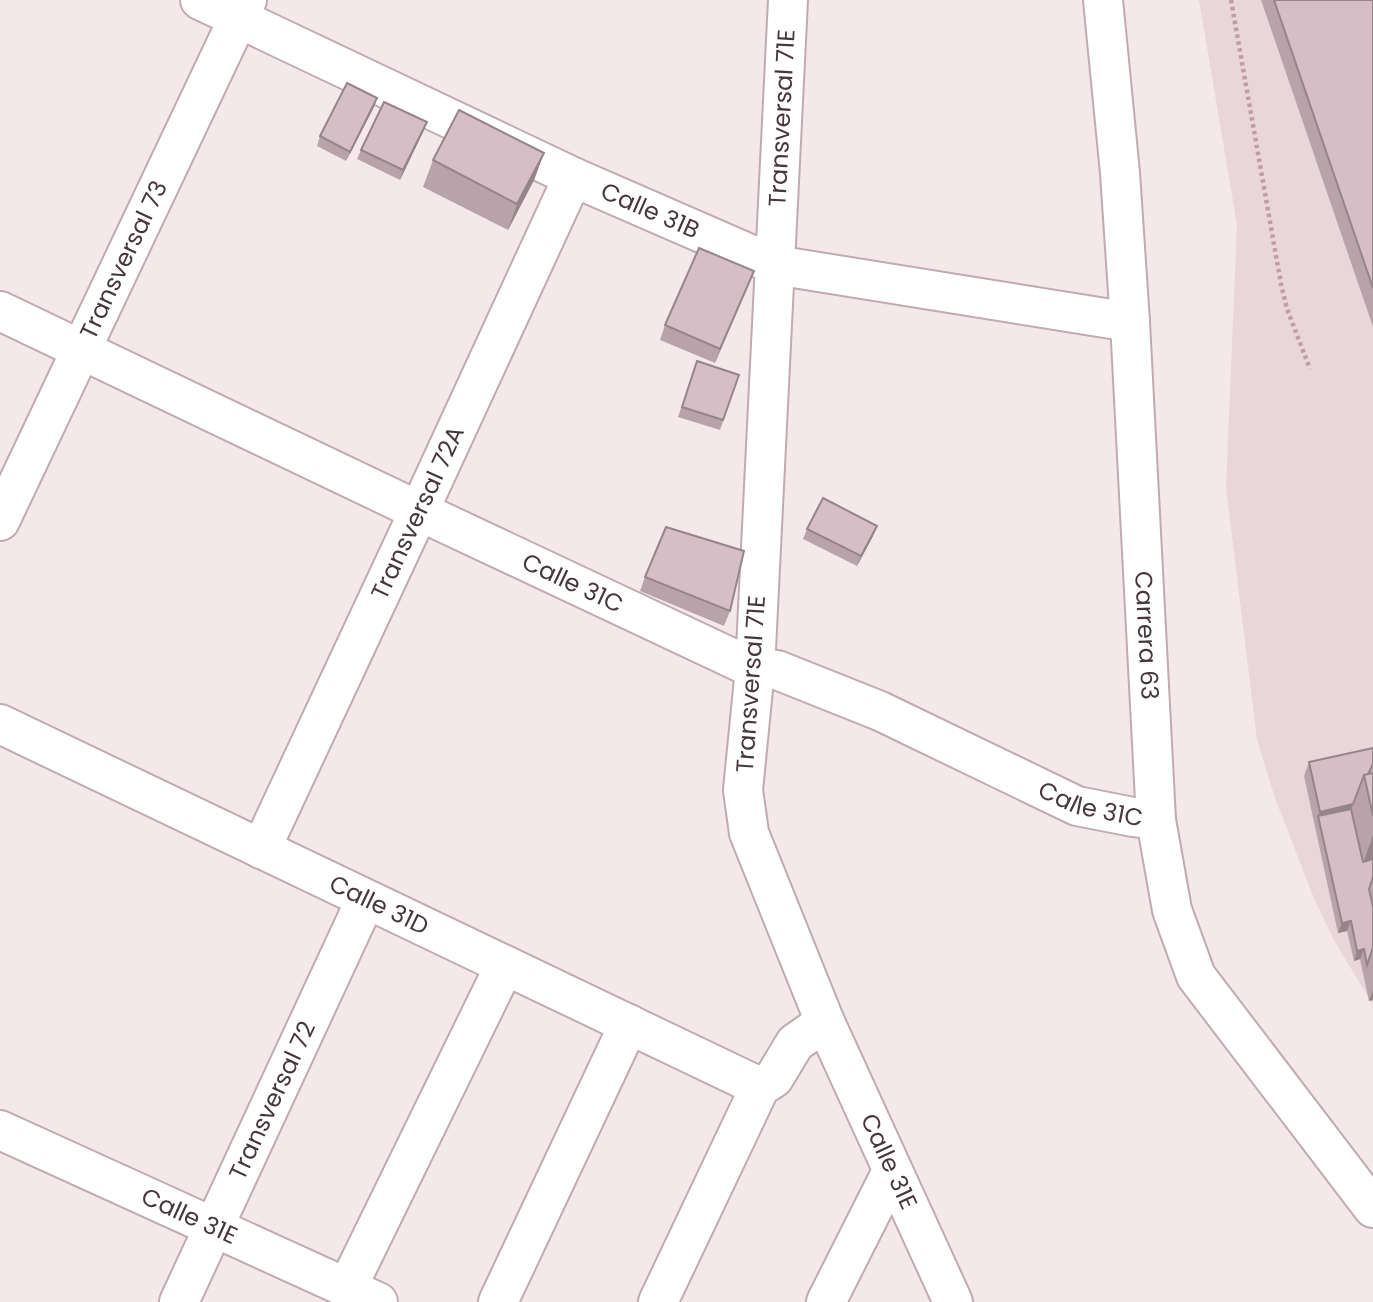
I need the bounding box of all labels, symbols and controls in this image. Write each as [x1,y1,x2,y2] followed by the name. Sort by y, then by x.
[760,28,803,207] street label: Transversal 71E
[596,174,705,246] street label: Calle 31B
[72,175,175,344] street label: Transversal 73
[363,421,472,605] street label: Transversal 72A
[517,545,629,621] street label: Calle 31C
[1127,570,1167,700] street label: Carrera 63
[728,594,773,774] street label: Transversal 71E
[1033,773,1145,834] street label: Calle 31C
[324,867,434,942] street label: Calle 31D
[221,1016,323,1185] street label: Transversal 72
[853,1108,925,1215] street label: Calle 31E
[136,1180,243,1252] street label: Calle 31E

